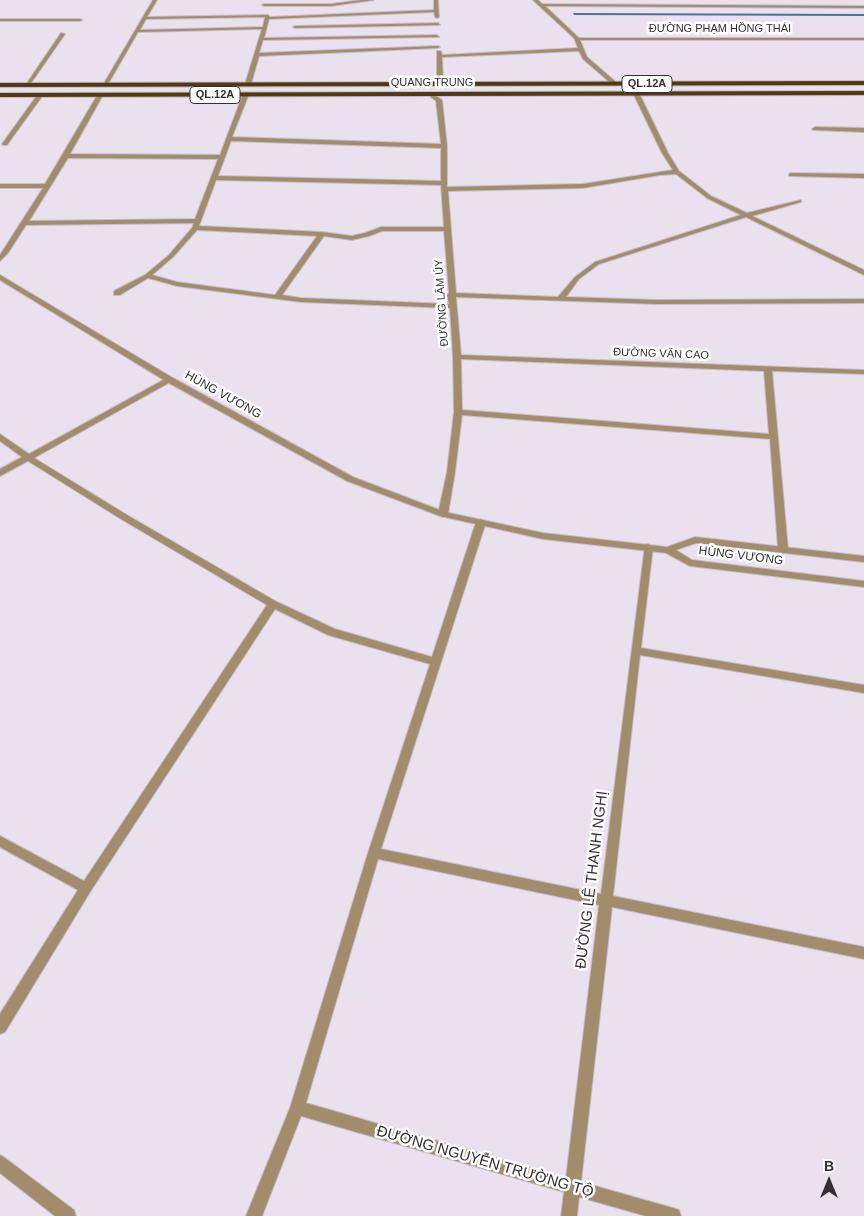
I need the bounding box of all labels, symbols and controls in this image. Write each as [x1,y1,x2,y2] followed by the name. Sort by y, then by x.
[649,22,791,36] street label: ĐƯỜNG PHẠM HỒNG THÁI
[391,76,473,90] street label: QUANG TRUNG
[622,76,672,92] road number: QL.12A
[190,86,240,104] road number: QL.12A
[432,259,452,347] street label: ĐƯỜNG LÂM ÚY
[613,346,709,362] street label: ĐƯỜNG VĂN CAO
[182,368,264,422] street label: HÙNG VƯƠNG
[698,544,784,568] street label: HÙNG VƯƠNG
[572,790,612,970] street label: ĐƯỜNG LÊ THANH NGHỊ
[375,1122,595,1202] street label: ĐƯỜNG NGUYỄN TRƯỜNG TỘ
[804,1156,854,1206] north arrow
[824,1158,834,1174] text: B

